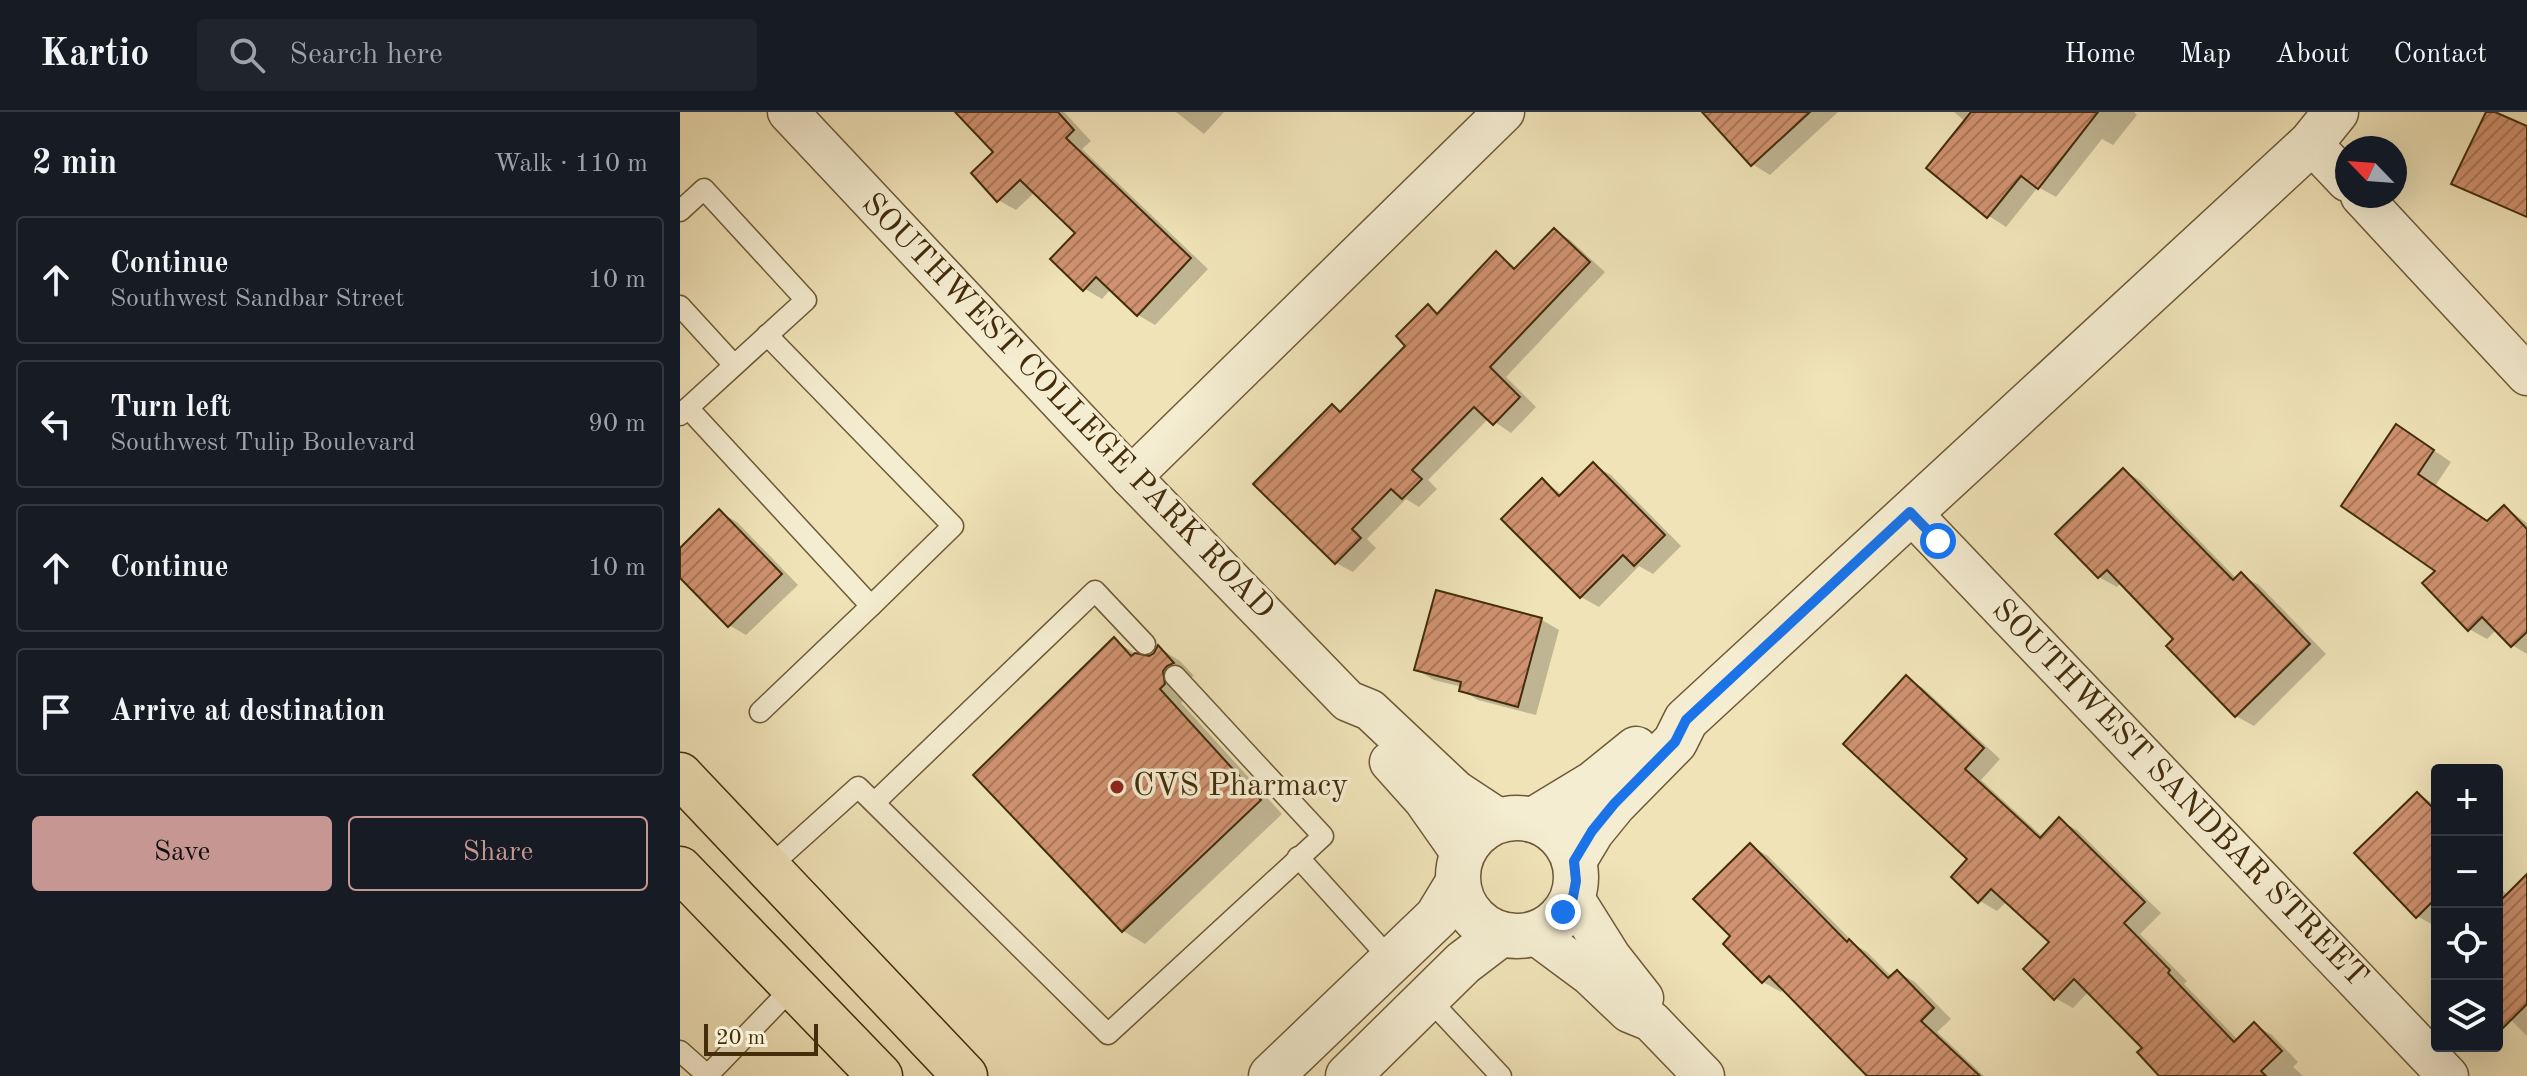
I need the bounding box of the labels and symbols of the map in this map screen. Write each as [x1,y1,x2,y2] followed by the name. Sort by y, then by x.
[2335,136,2407,208] north arrow
[855,188,1279,626] street label: SOUTHWEST COLLEGE PARK ROAD
[1920,523,1956,559] route start
[1985,594,2373,994] street label: SOUTHWEST SANDBAR STREET
[1133,771,1348,803] place label: CVS Pharmacy
[1108,778,1126,796] marker: CVS Pharmacy
[1545,894,1581,930] route end
[704,1020,818,1056] scale bar

